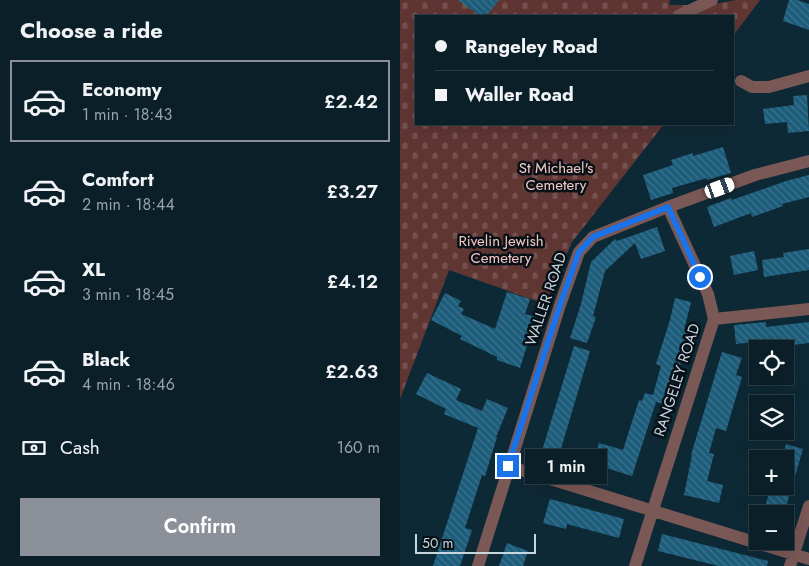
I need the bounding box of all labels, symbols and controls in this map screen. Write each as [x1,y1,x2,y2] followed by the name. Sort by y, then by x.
[20,14,163,46] text: Choose a ride
[465,33,598,60] text: Rangeley Road
[82,76,162,103] text: Economy
[22,79,67,124] icon: car
[465,81,574,108] text: Waller Road
[324,88,378,115] text: £2.42
[82,103,172,126] text: 1 min · 18:43
[519,157,593,196] park label: St Michael's Cemetery
[82,166,154,193] text: Comfort
[22,169,67,214] icon: car
[703,176,736,200] car
[327,178,378,205] text: £3.27
[82,193,175,216] text: 2 min · 18:44
[458,230,544,269] park label: Rivelin Jewish Cemetery
[520,249,572,349] street label: WALLER ROAD
[82,256,105,283] text: XL
[22,259,67,304] icon: car
[689,266,711,288] route start
[327,268,378,295] text: £4.12
[82,283,174,306] text: 3 min · 18:45
[648,321,706,439] street label: RANGELEY ROAD
[749,340,794,550] map controls
[749,340,794,385] button: locate
[82,346,130,373] text: Black
[22,349,67,394] icon: car
[325,358,378,385] text: £2.63
[82,373,175,396] text: 4 min · 18:46
[749,395,794,440] button: layers
[20,434,48,462] icon: cash
[60,434,100,461] text: Cash
[337,436,380,459] text: 160 m
[526,448,608,484] callout: 1 min
[749,450,794,495] button: +
[497,455,519,477] route end
[547,455,585,478] text: 1 min
[20,498,380,556] button: Confirm
[749,505,794,550] button: −
[415,531,536,554] scale bar
[422,533,453,553] text: 50 m

